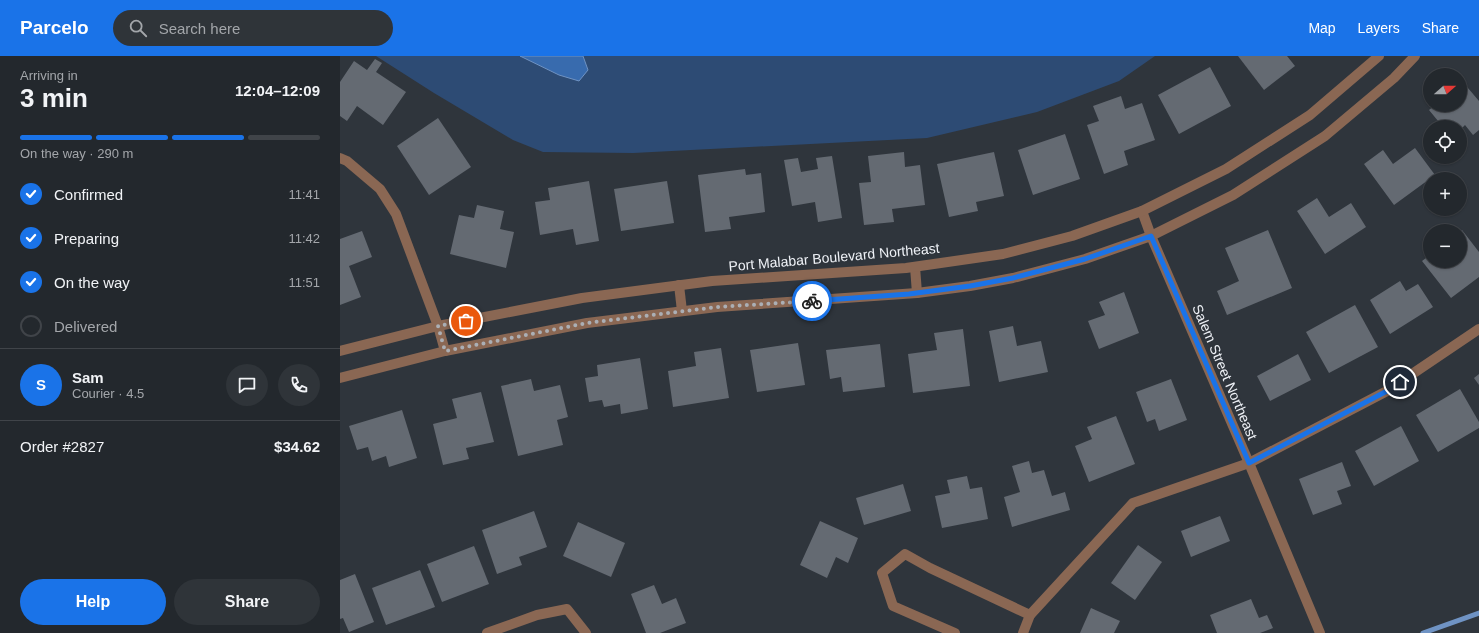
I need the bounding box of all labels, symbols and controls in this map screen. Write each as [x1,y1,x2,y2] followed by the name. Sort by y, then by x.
[113,10,393,46] search box
[20,17,89,38] text: Parcelo
[127,17,149,39] icon: search
[159,20,240,37] text: Search here
[1308,20,1336,36] text: Map
[1358,20,1400,36] text: Layers
[1422,20,1459,36] text: Share
[20,68,78,83] text: Arriving in
[1423,68,1467,112] north arrow
[1423,68,1467,268] map controls
[235,82,320,99] text: 12:04–12:09
[20,83,88,113] text: 3 min
[1423,120,1467,164] button: locate
[20,146,133,161] text: On the way · 290 m
[1423,172,1467,216] button: +
[20,183,42,205] icon: check
[54,186,123,203] text: Confirmed
[288,187,320,202] text: 11:41
[1423,224,1467,268] button: −
[20,227,42,249] icon: check
[54,230,119,247] text: Preparing
[288,231,320,246] text: 11:42
[728,240,940,274] street label: Port Malabar Boulevard Northeast
[20,271,42,293] icon: check
[54,274,130,291] text: On the way
[288,275,320,290] text: 11:51
[792,281,832,321] courier
[801,290,823,312] icon: bike
[1189,302,1261,442] street label: Salem Street Northeast
[449,304,483,338] pin
[455,310,477,332] icon: bag
[54,318,117,335] text: Delivered
[226,364,268,406] button: chat
[278,364,320,406] button: phone
[1383,365,1417,399] pin
[72,369,104,386] text: Sam
[1389,371,1411,393] icon: home
[36,376,46,393] text: S
[72,386,144,401] text: Courier · 4.5
[20,438,104,455] text: Order #2827
[274,438,320,455] text: $34.62
[20,579,166,625] button: Help
[174,579,320,625] button: Share

